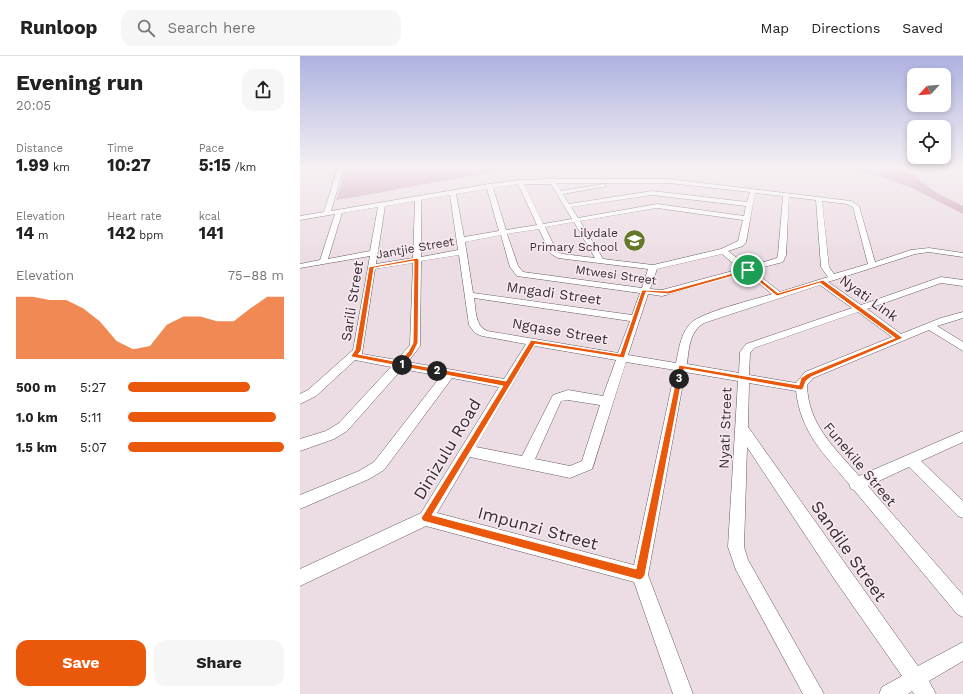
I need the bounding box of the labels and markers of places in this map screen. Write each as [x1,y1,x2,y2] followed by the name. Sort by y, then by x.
[530,226,618,254] place label: Lilydale Primary School
[621,227,647,253] school or university icon: Lilydale Primary School
[731,253,765,287] pin
[392,355,412,375] pin: 1
[427,361,447,381] pin: 2
[669,369,689,389] pin: 3

